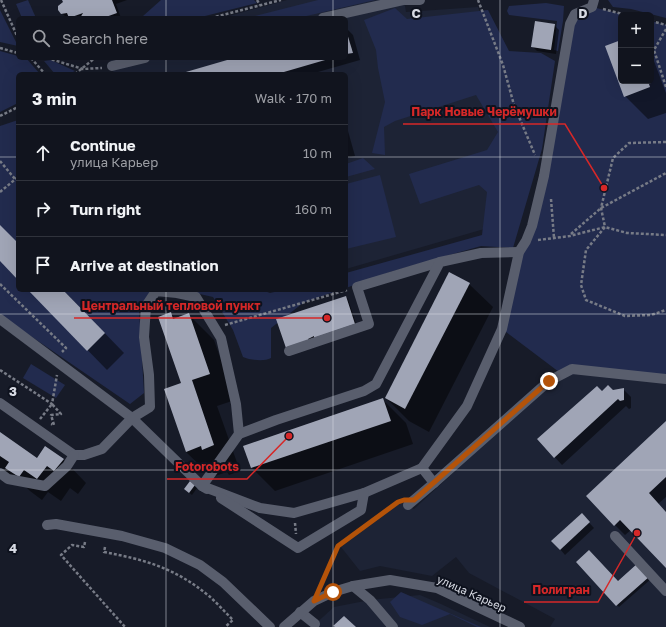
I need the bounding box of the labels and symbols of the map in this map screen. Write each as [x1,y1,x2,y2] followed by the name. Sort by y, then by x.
[411,5,421,21] text: C
[578,5,588,21] text: D
[403,100,565,124] callout: Парк Новые Черёмушки
[411,104,557,119] text: Парк Новые Черёмушки
[74,294,269,318] callout: Центральный тепловой пункт
[82,298,260,313] text: Центральный тепловой пункт
[540,372,558,390] route end
[9,383,17,399] text: 3
[167,455,247,479] callout: Fotorobots
[175,459,239,474] text: Fotorobots
[9,540,17,556] text: 4
[435,572,509,614] street label: улица Карьер
[524,578,598,602] callout: Полигран
[532,582,590,597] text: Полигран
[324,583,342,601] route start

